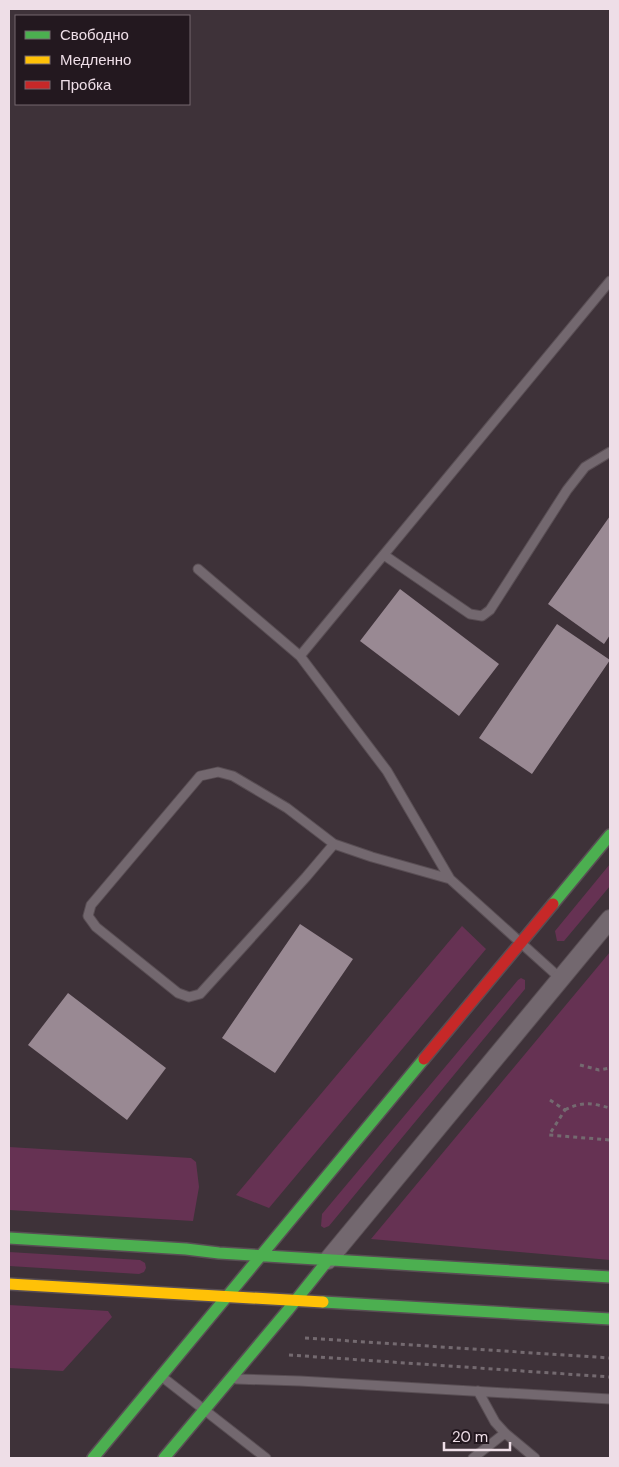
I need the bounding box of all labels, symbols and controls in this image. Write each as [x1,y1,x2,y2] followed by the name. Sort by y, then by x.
[15,15,190,105] legend
[60,25,129,45] text: Свободно
[60,50,131,70] text: Медленно
[60,75,112,95] text: Пробка
[444,1420,510,1452] scale bar
[452,1427,488,1447] text: 20 m

